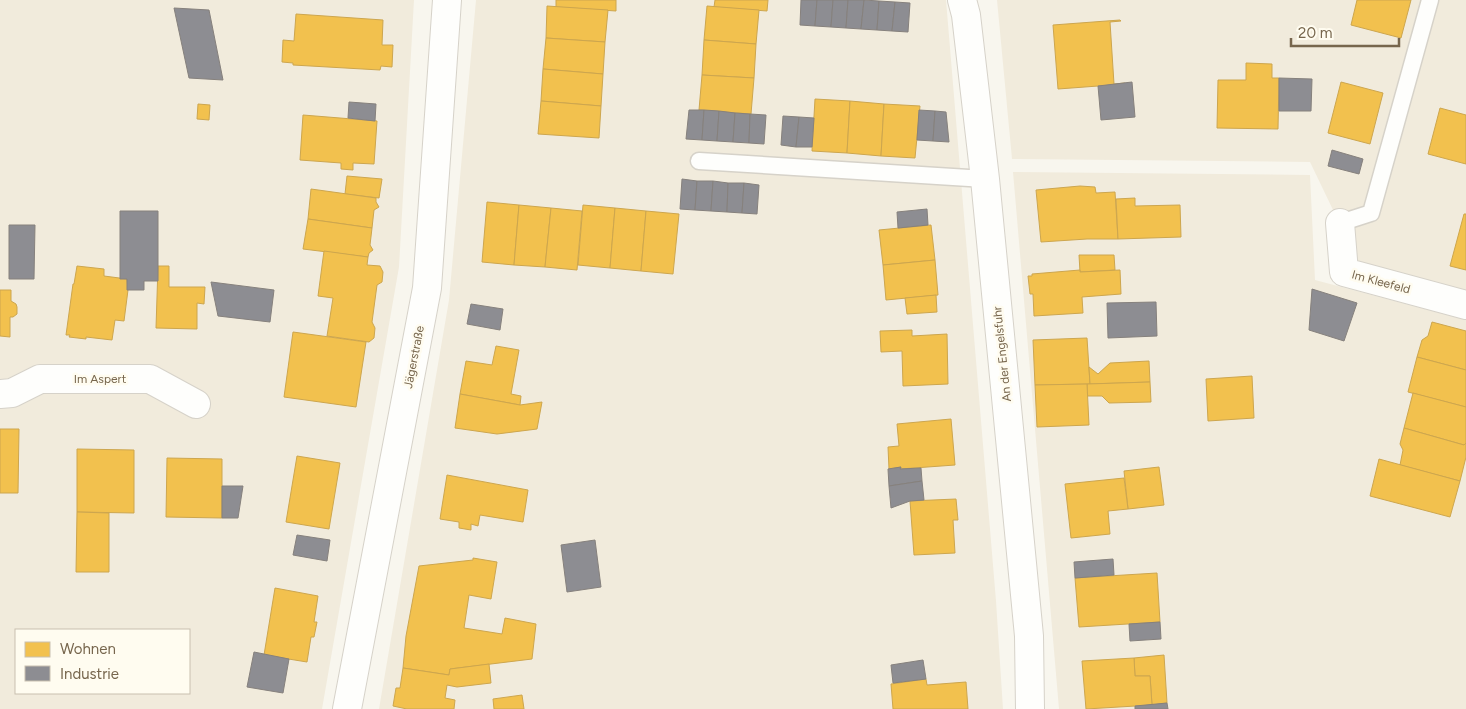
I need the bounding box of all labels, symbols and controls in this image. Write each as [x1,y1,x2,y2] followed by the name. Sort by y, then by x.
[1291,15,1398,47] scale bar
[1298,24,1332,42] text: 20 m
[1350,267,1412,297] street label: Im Kleefeld
[990,306,1014,402] street label: An der Engelsfuhr
[401,324,427,390] street label: Jägerstraße
[74,372,127,386] street label: Im Aspert
[15,629,190,694] legend
[60,640,116,658] text: Wohnen
[60,665,119,683] text: Industrie

